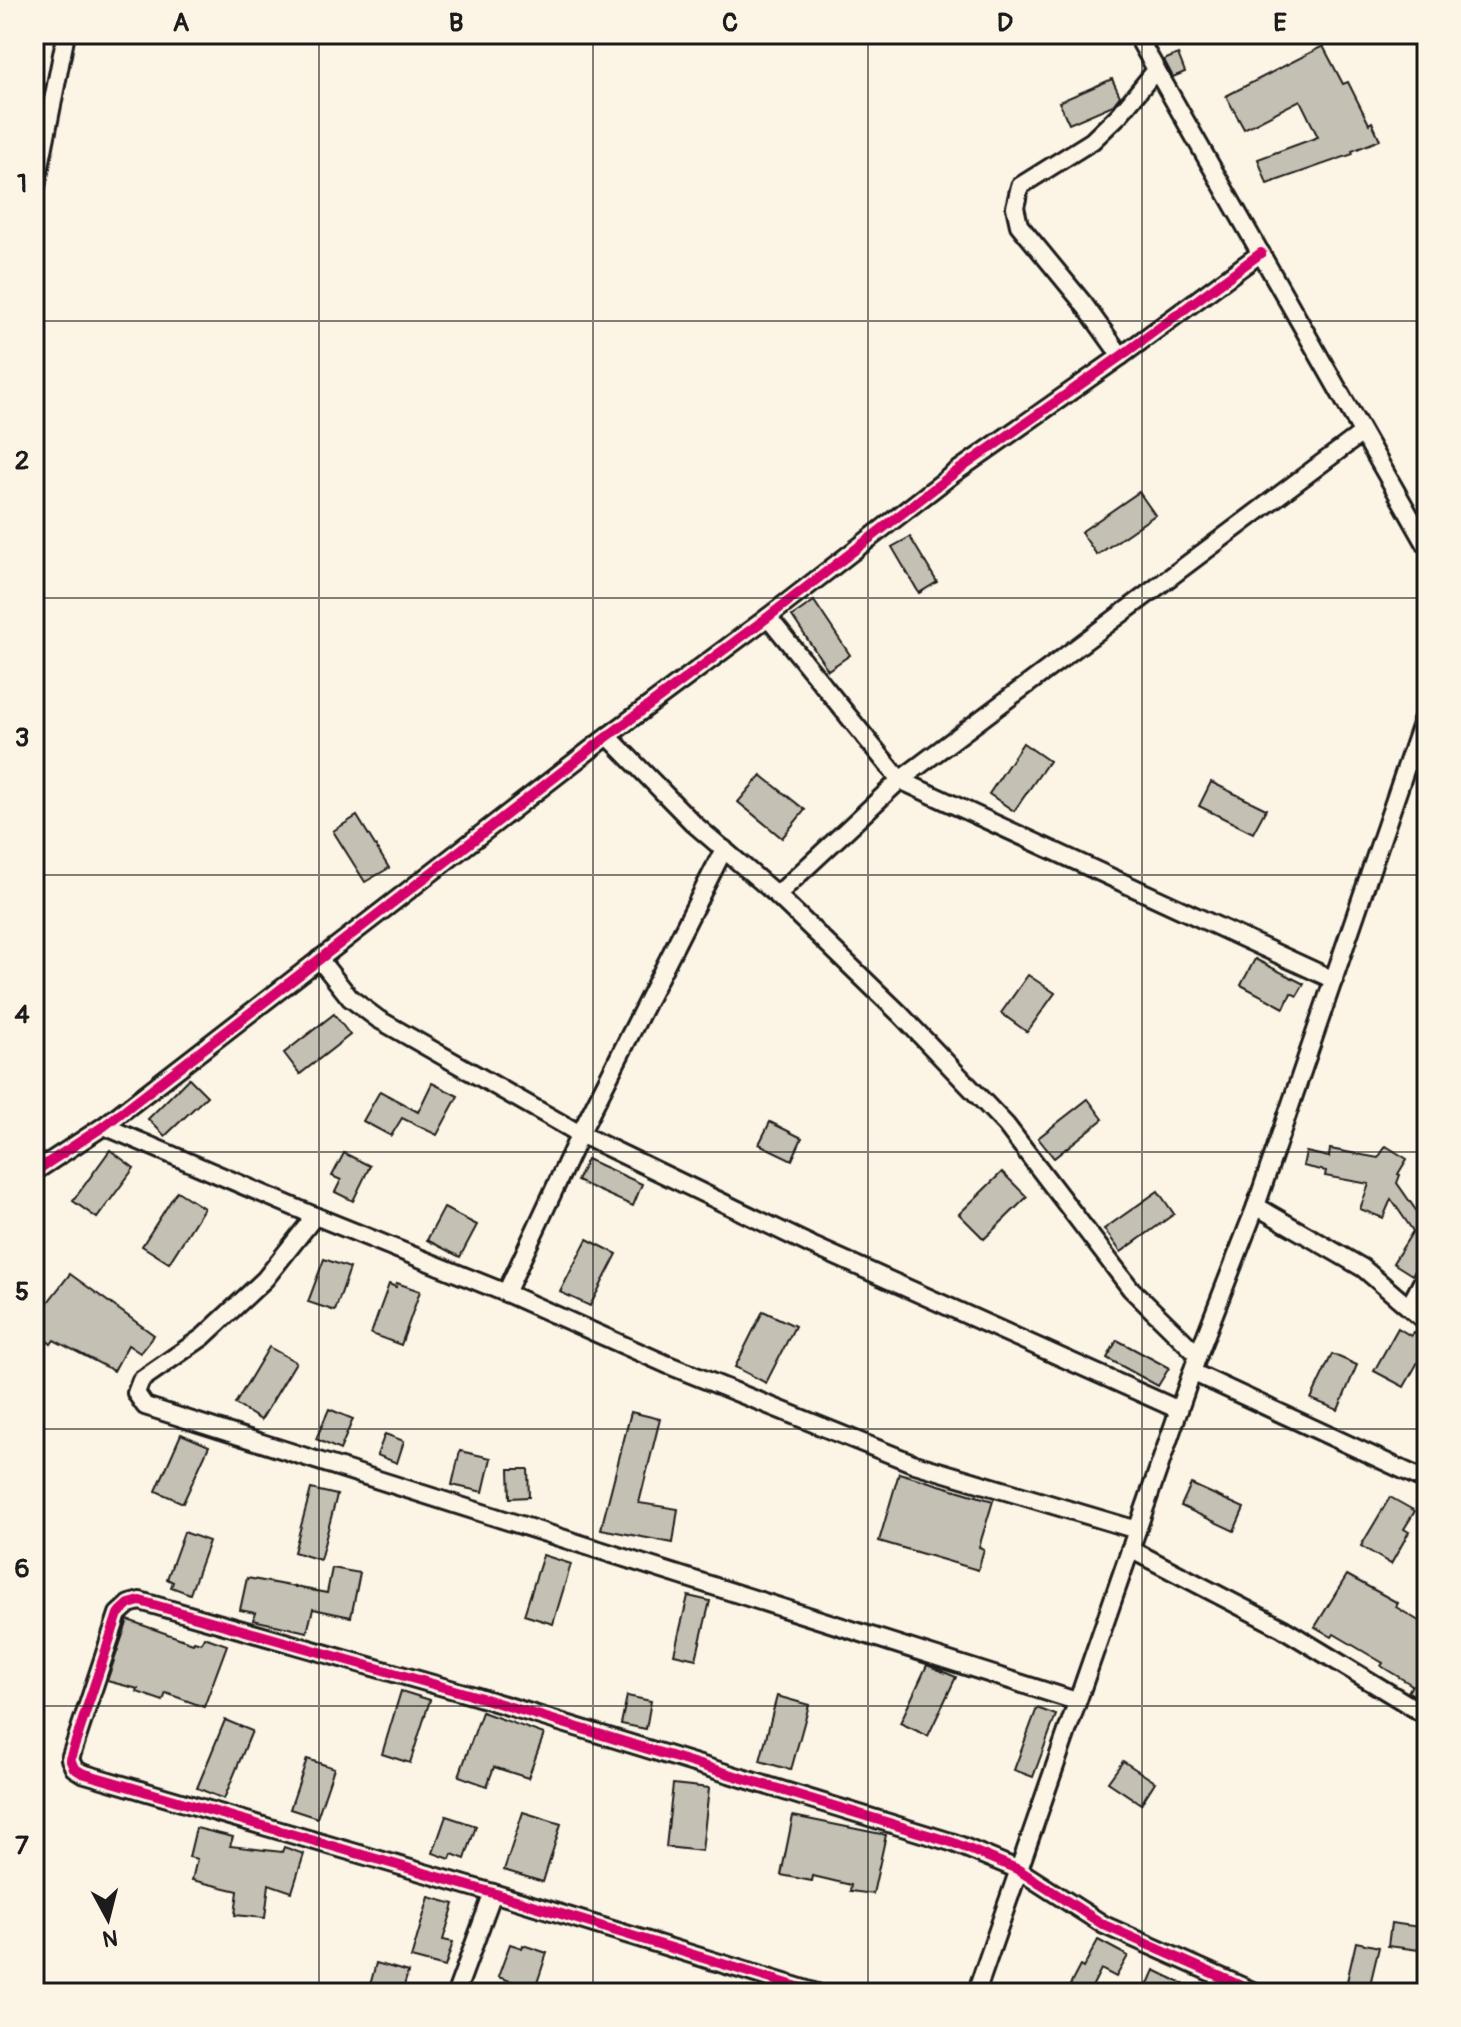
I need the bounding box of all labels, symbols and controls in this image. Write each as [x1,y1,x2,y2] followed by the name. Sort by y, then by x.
[173,7,190,39] text: A
[449,7,463,39] text: B
[722,7,738,39] text: C
[997,7,1013,39] text: D
[1273,7,1287,39] text: E
[17,168,27,200] text: 1
[15,445,29,477] text: 2
[15,722,29,754] text: 3
[14,999,30,1031] text: 4
[15,1276,29,1308] text: 5
[14,1553,30,1585] text: 6
[15,1830,29,1862] text: 7
[68,1879,148,1959] north arrow
[101,1923,119,1953] text: N

